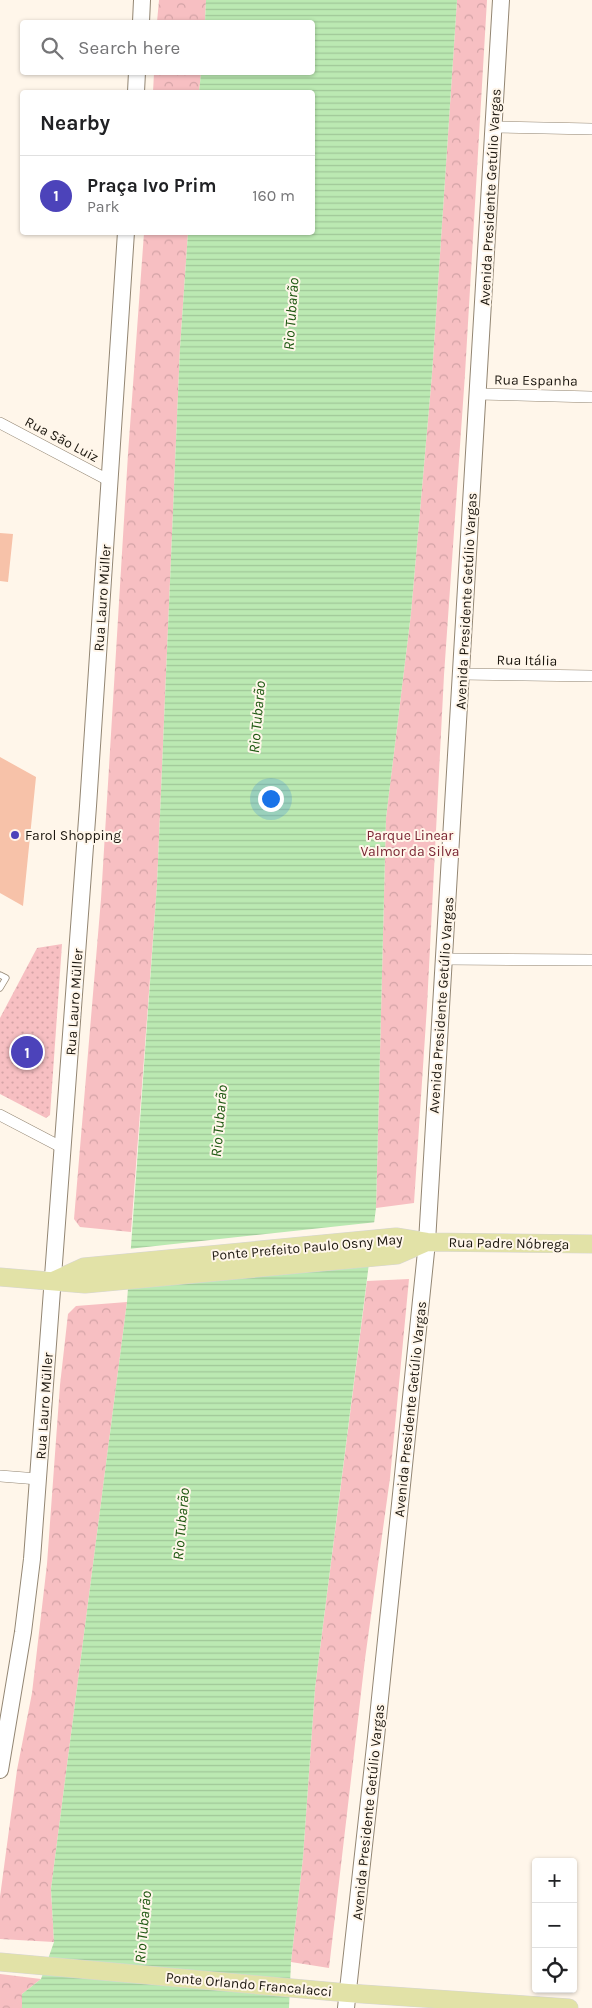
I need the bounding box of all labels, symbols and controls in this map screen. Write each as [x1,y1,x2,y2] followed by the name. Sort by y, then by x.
[20,20,315,75] search box
[38,34,66,62] icon: search
[78,37,180,59] text: Search here
[476,88,505,306] street label: Avenida Presidente Getúlio Vargas
[40,111,110,135] text: Nearby
[87,175,217,197] text: Praça Ivo Prim
[53,186,59,205] text: 1
[252,186,295,205] text: 160 m
[87,197,119,216] text: Park
[279,277,303,351] water label: Rio Tubarão
[494,371,578,390] street label: Rua Espanha
[22,413,102,466] street label: Rua São Luiz
[452,492,481,710] street label: Avenida Presidente Getúlio Vargas
[90,543,115,652] street label: Rua Lauro Müller
[496,651,558,670] street label: Rua Itália
[245,680,269,754] water label: Rio Tubarão
[258,786,284,812] your location
[25,827,121,844] place label: Farol Shopping
[361,827,459,860] park label: Parque Linear Valmor da Silva
[9,829,21,841] marker: Farol Shopping
[425,896,458,1114] street label: Avenida Presidente Getúlio Vargas
[62,947,87,1056] street label: Rua Lauro Müller
[11,1033,43,1071] pin: 1
[207,1084,231,1158] water label: Rio Tubarão
[211,1231,404,1264] street label: Ponte Prefeito Paulo Osny May
[448,1234,570,1253] street label: Rua Padre Nóbrega
[391,1300,430,1518] street label: Avenida Presidente Getúlio Vargas
[32,1351,57,1460] street label: Rua Lauro Müller
[169,1487,193,1561] water label: Rio Tubarão
[349,1703,388,1921] street label: Avenida Presidente Getúlio Vargas
[532,1858,577,1993] map controls
[532,1858,577,1903] button: +
[131,1890,155,1964] water label: Rio Tubarão
[532,1903,577,1948] button: −
[532,1948,577,1993] button: locate
[165,1969,333,2000] street label: Ponte Orlando Francalacci

